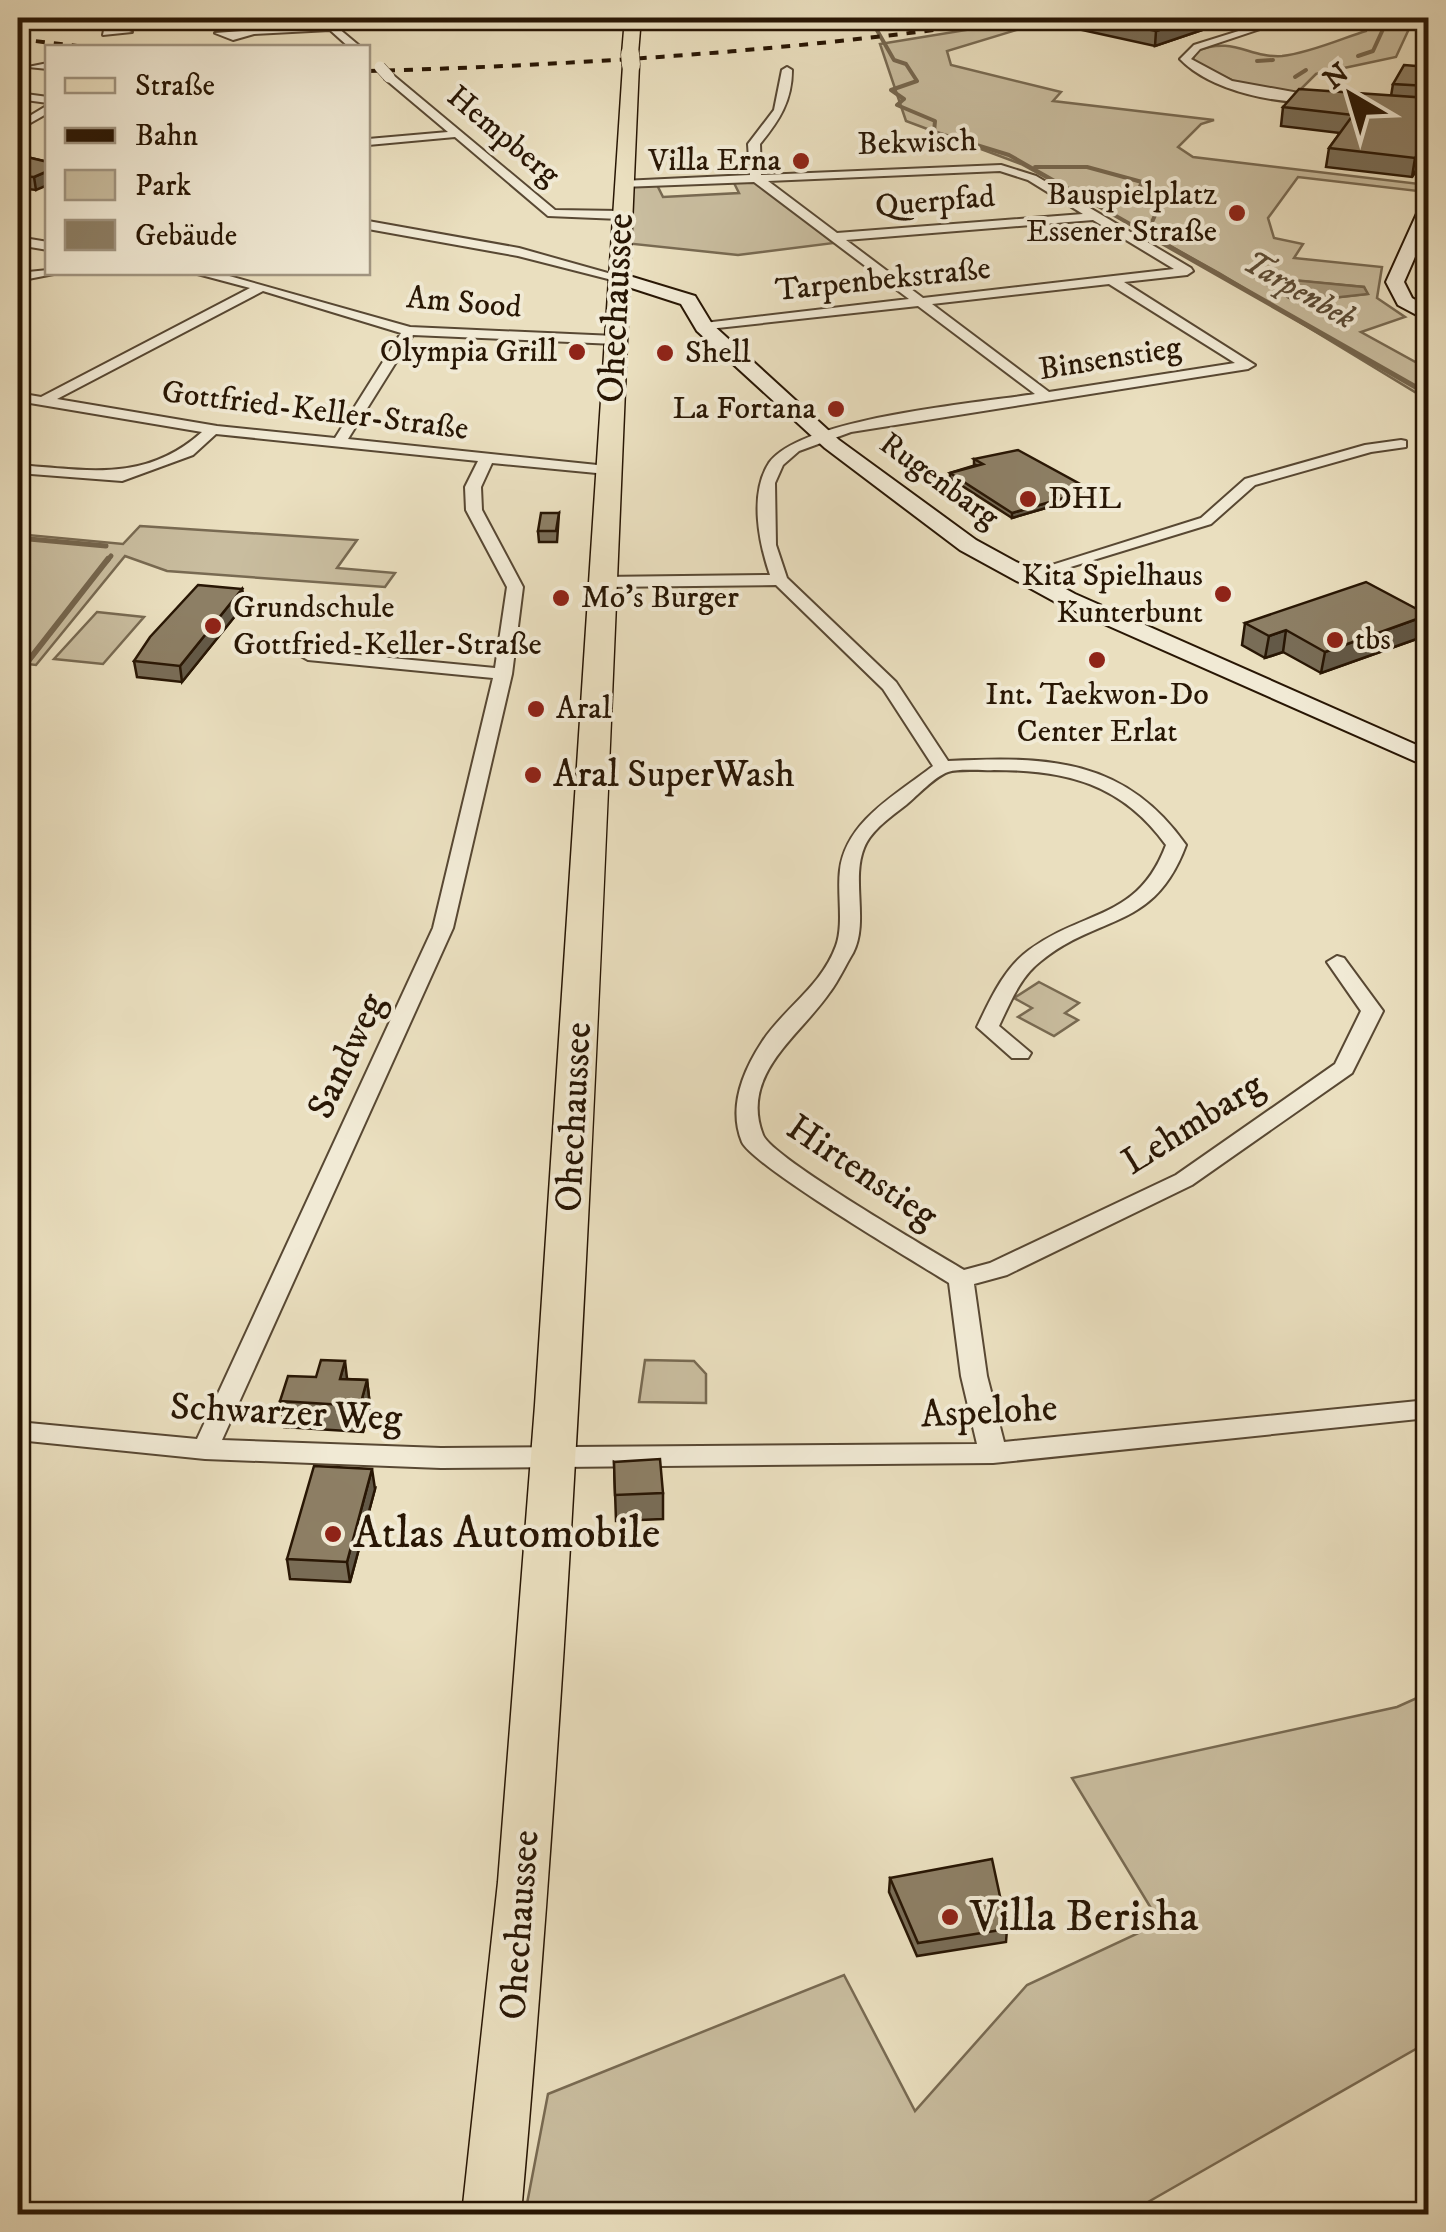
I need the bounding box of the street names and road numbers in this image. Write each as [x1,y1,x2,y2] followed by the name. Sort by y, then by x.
[438,77,568,195] street label: Hempberg
[857,121,978,165] street label: Bekwisch
[873,177,997,227] street label: Querpfad
[587,212,645,404] street label: Ohechaussee
[773,249,993,311] street label: Tarpenbekstraße
[405,278,523,328] street label: Am Sood
[1036,328,1185,390] street label: Binsenstieg
[159,372,471,450] street label: Gottfried-Keller-Straße
[871,424,1007,538] street label: Rugenbarg
[297,985,397,1126] street label: Sandweg
[545,1021,603,1213] street label: Ohechaussee
[1113,1062,1273,1186] street label: Lehmbarg
[777,1104,947,1240] street label: Hirtenstieg
[169,1383,404,1443] street label: Schwarzer Weg
[919,1384,1059,1440] street label: Aspelohe
[489,1829,551,2021] street label: Ohechaussee

